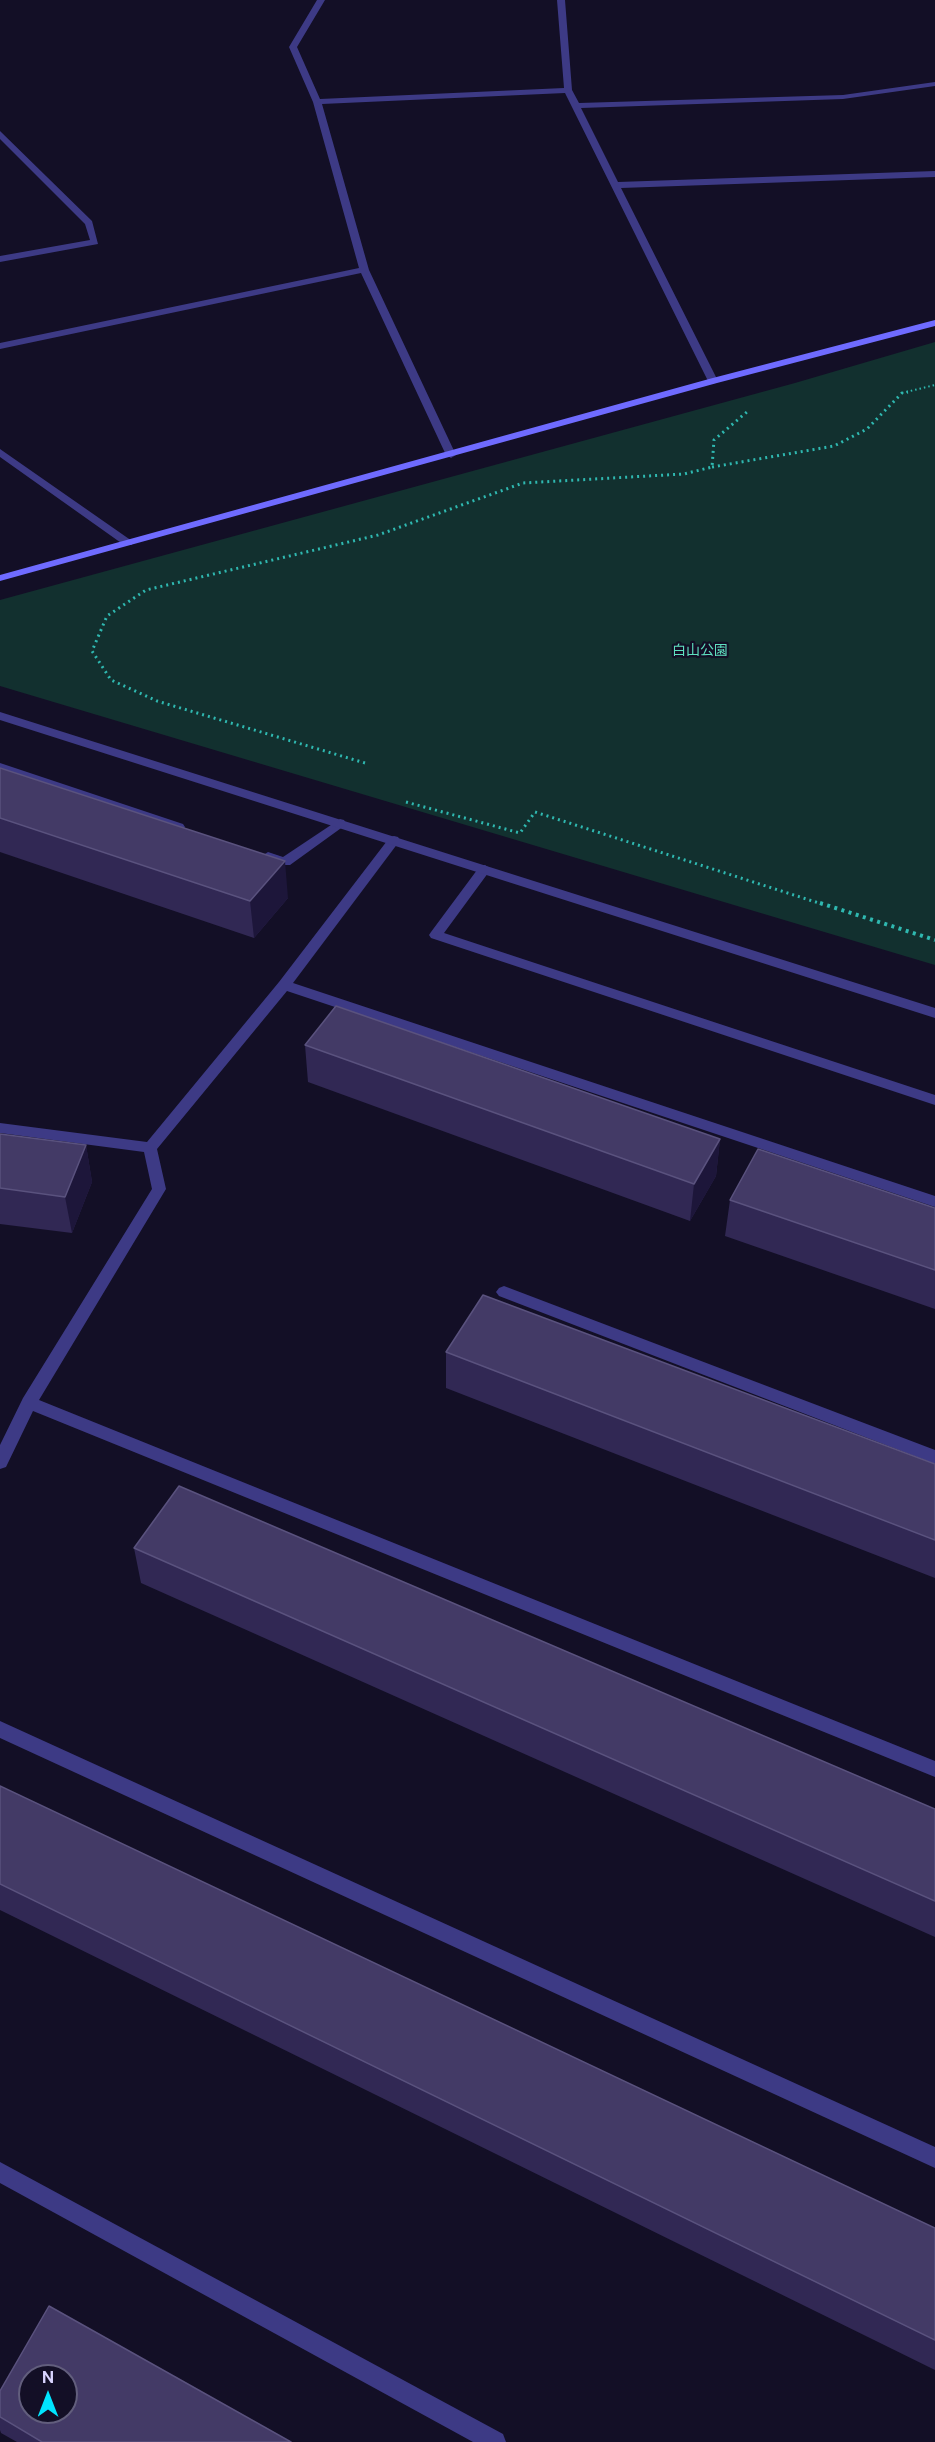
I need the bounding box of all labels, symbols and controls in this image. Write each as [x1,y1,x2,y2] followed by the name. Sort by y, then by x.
[672,643,728,659] park label: 白山公園
[18,2364,78,2424] north arrow
[42,2368,54,2387] text: N

